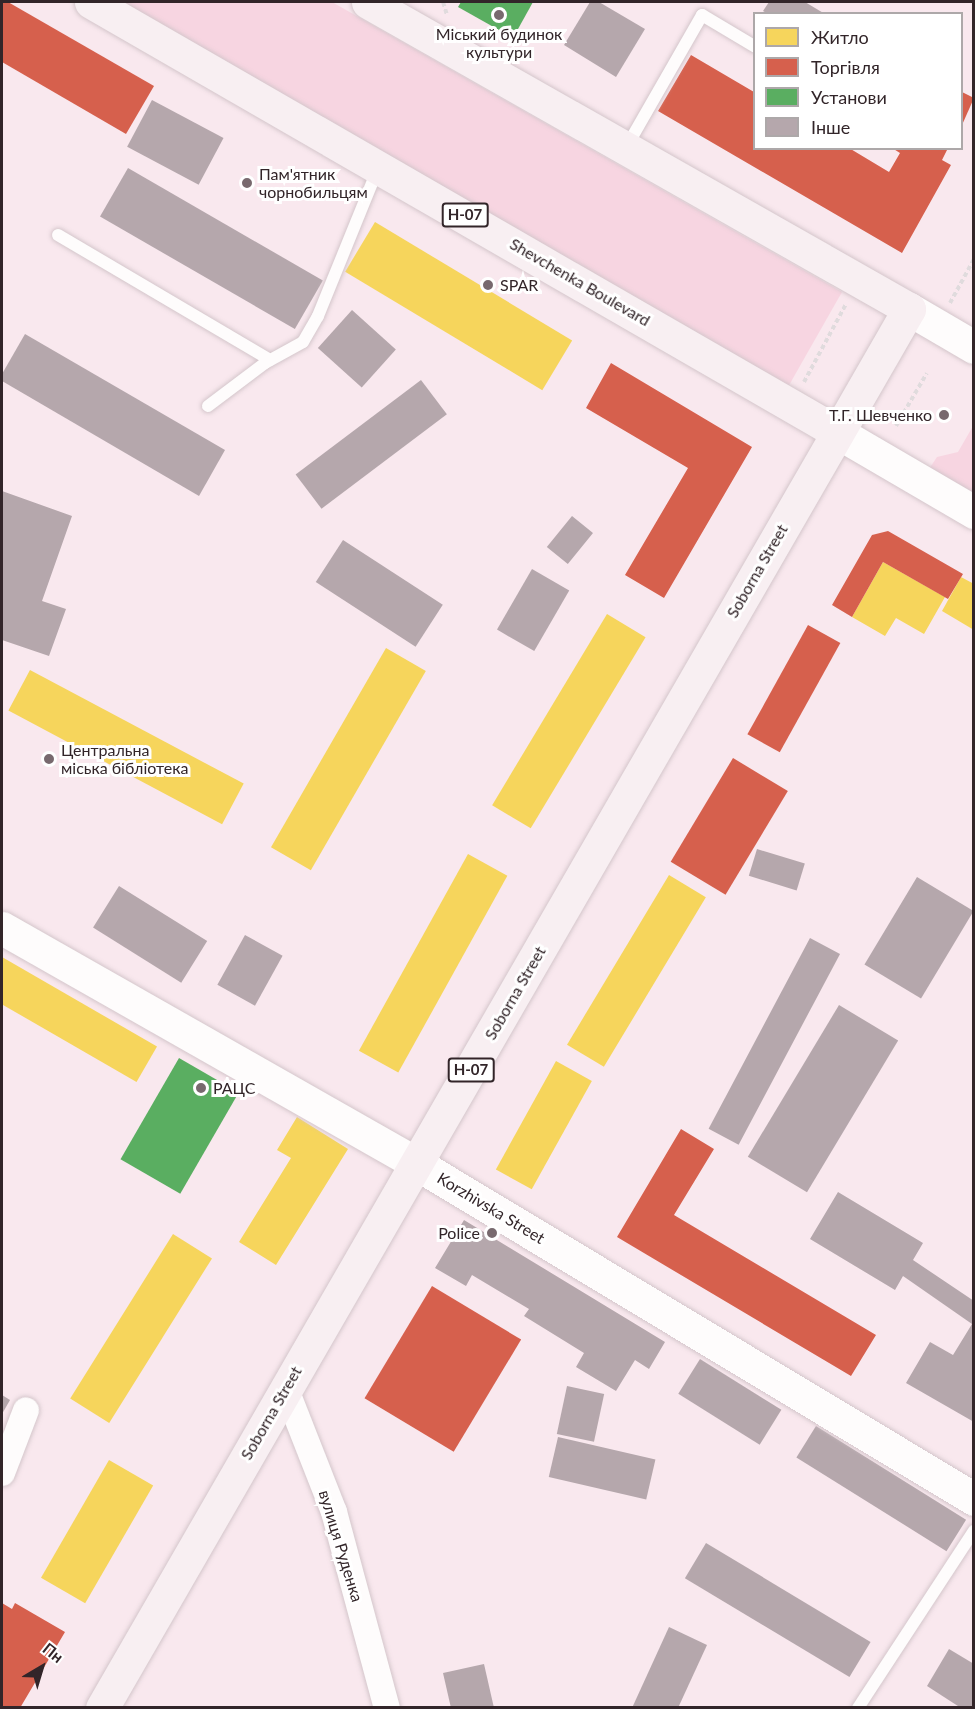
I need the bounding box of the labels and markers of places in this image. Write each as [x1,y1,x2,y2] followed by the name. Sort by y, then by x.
[492,8,506,22] marker: Міський будинок культури
[436,24,562,62] place label: Міський будинок культури
[259,164,368,202] place label: Пам'ятник чорнобильцям
[240,176,254,190] marker: Пам'ятник чорнобильцям
[500,275,538,295] place label: SPAR
[481,278,495,292] marker: SPAR
[829,405,932,425] place label: Т.Г. Шевченко
[937,408,951,422] marker: Т.Г. Шевченко
[61,740,188,778] place label: Центральна міська бібліотека
[42,752,56,766] marker: Центральна міська бібліотека
[213,1078,256,1098] place label: РАЦС
[194,1081,208,1095] marker: РАЦС
[438,1223,480,1243] place label: Police
[485,1226,499,1240] marker: Police

